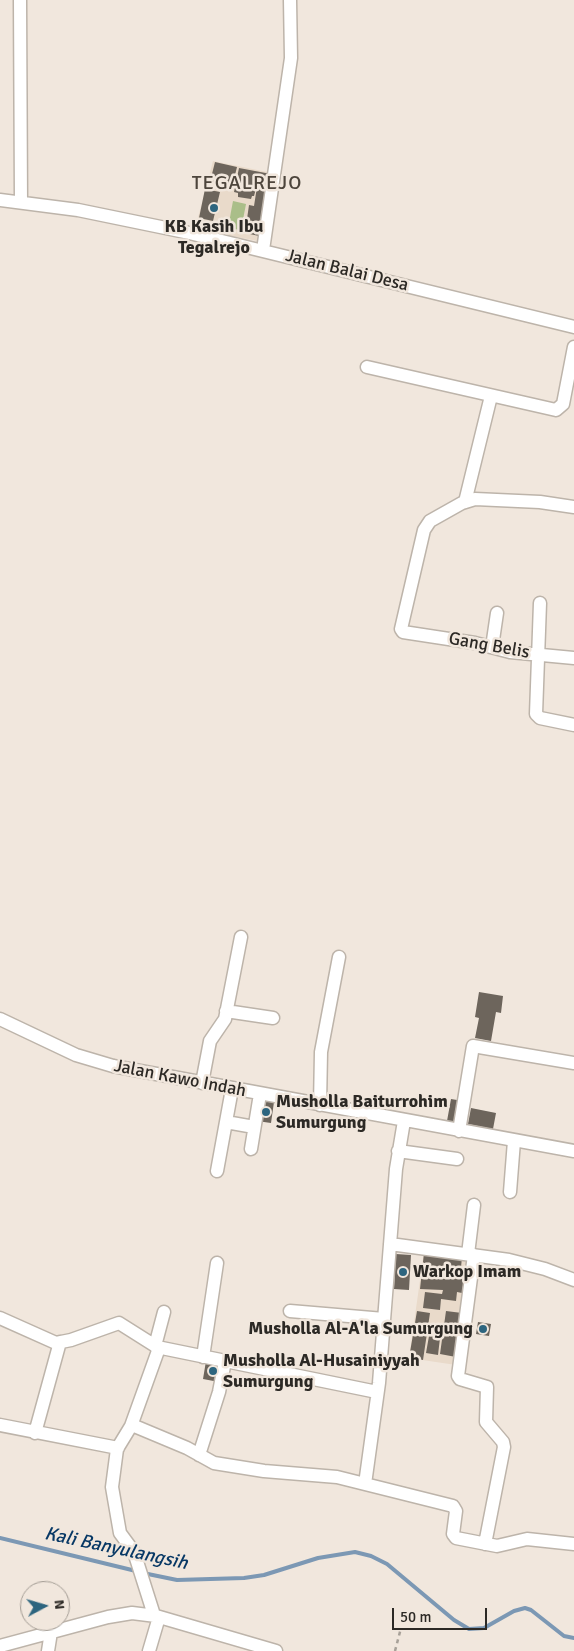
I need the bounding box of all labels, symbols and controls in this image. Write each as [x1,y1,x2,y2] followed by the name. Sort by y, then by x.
[191,172,303,196] district label: TEGALREJO
[208,202,220,214] marker: KB Kasih Ibu Tegalrejo
[165,216,263,258] place label: KB Kasih Ibu Tegalrejo
[283,245,411,297] street label: Jalan Balai Desa
[447,628,531,664] street label: Gang Belis
[112,1056,248,1102] street label: Jalan Kawo Indah
[276,1091,448,1134] place label: Musholla Baiturrohim Sumurgung
[260,1106,272,1118] marker: Musholla Baiturrohim Sumurgung
[413,1261,521,1283] place label: Warkop Imam
[397,1266,409,1278] marker: Warkop Imam
[248,1318,473,1340] place label: Musholla Al-A'la Sumurgung
[477,1323,489,1335] marker: Musholla Al-A'la Sumurgung
[223,1350,420,1392] place label: Musholla Al-Husainiyyah Sumurgung
[207,1365,219,1377] marker: Musholla Al-Husainiyyah Sumurgung
[42,1523,190,1575] water label: Kali Banyulangsih
[20,1581,70,1631] north arrow
[394,1598,489,1630] scale bar
[50,1599,68,1610] text: N
[400,1608,431,1626] text: 50 m

